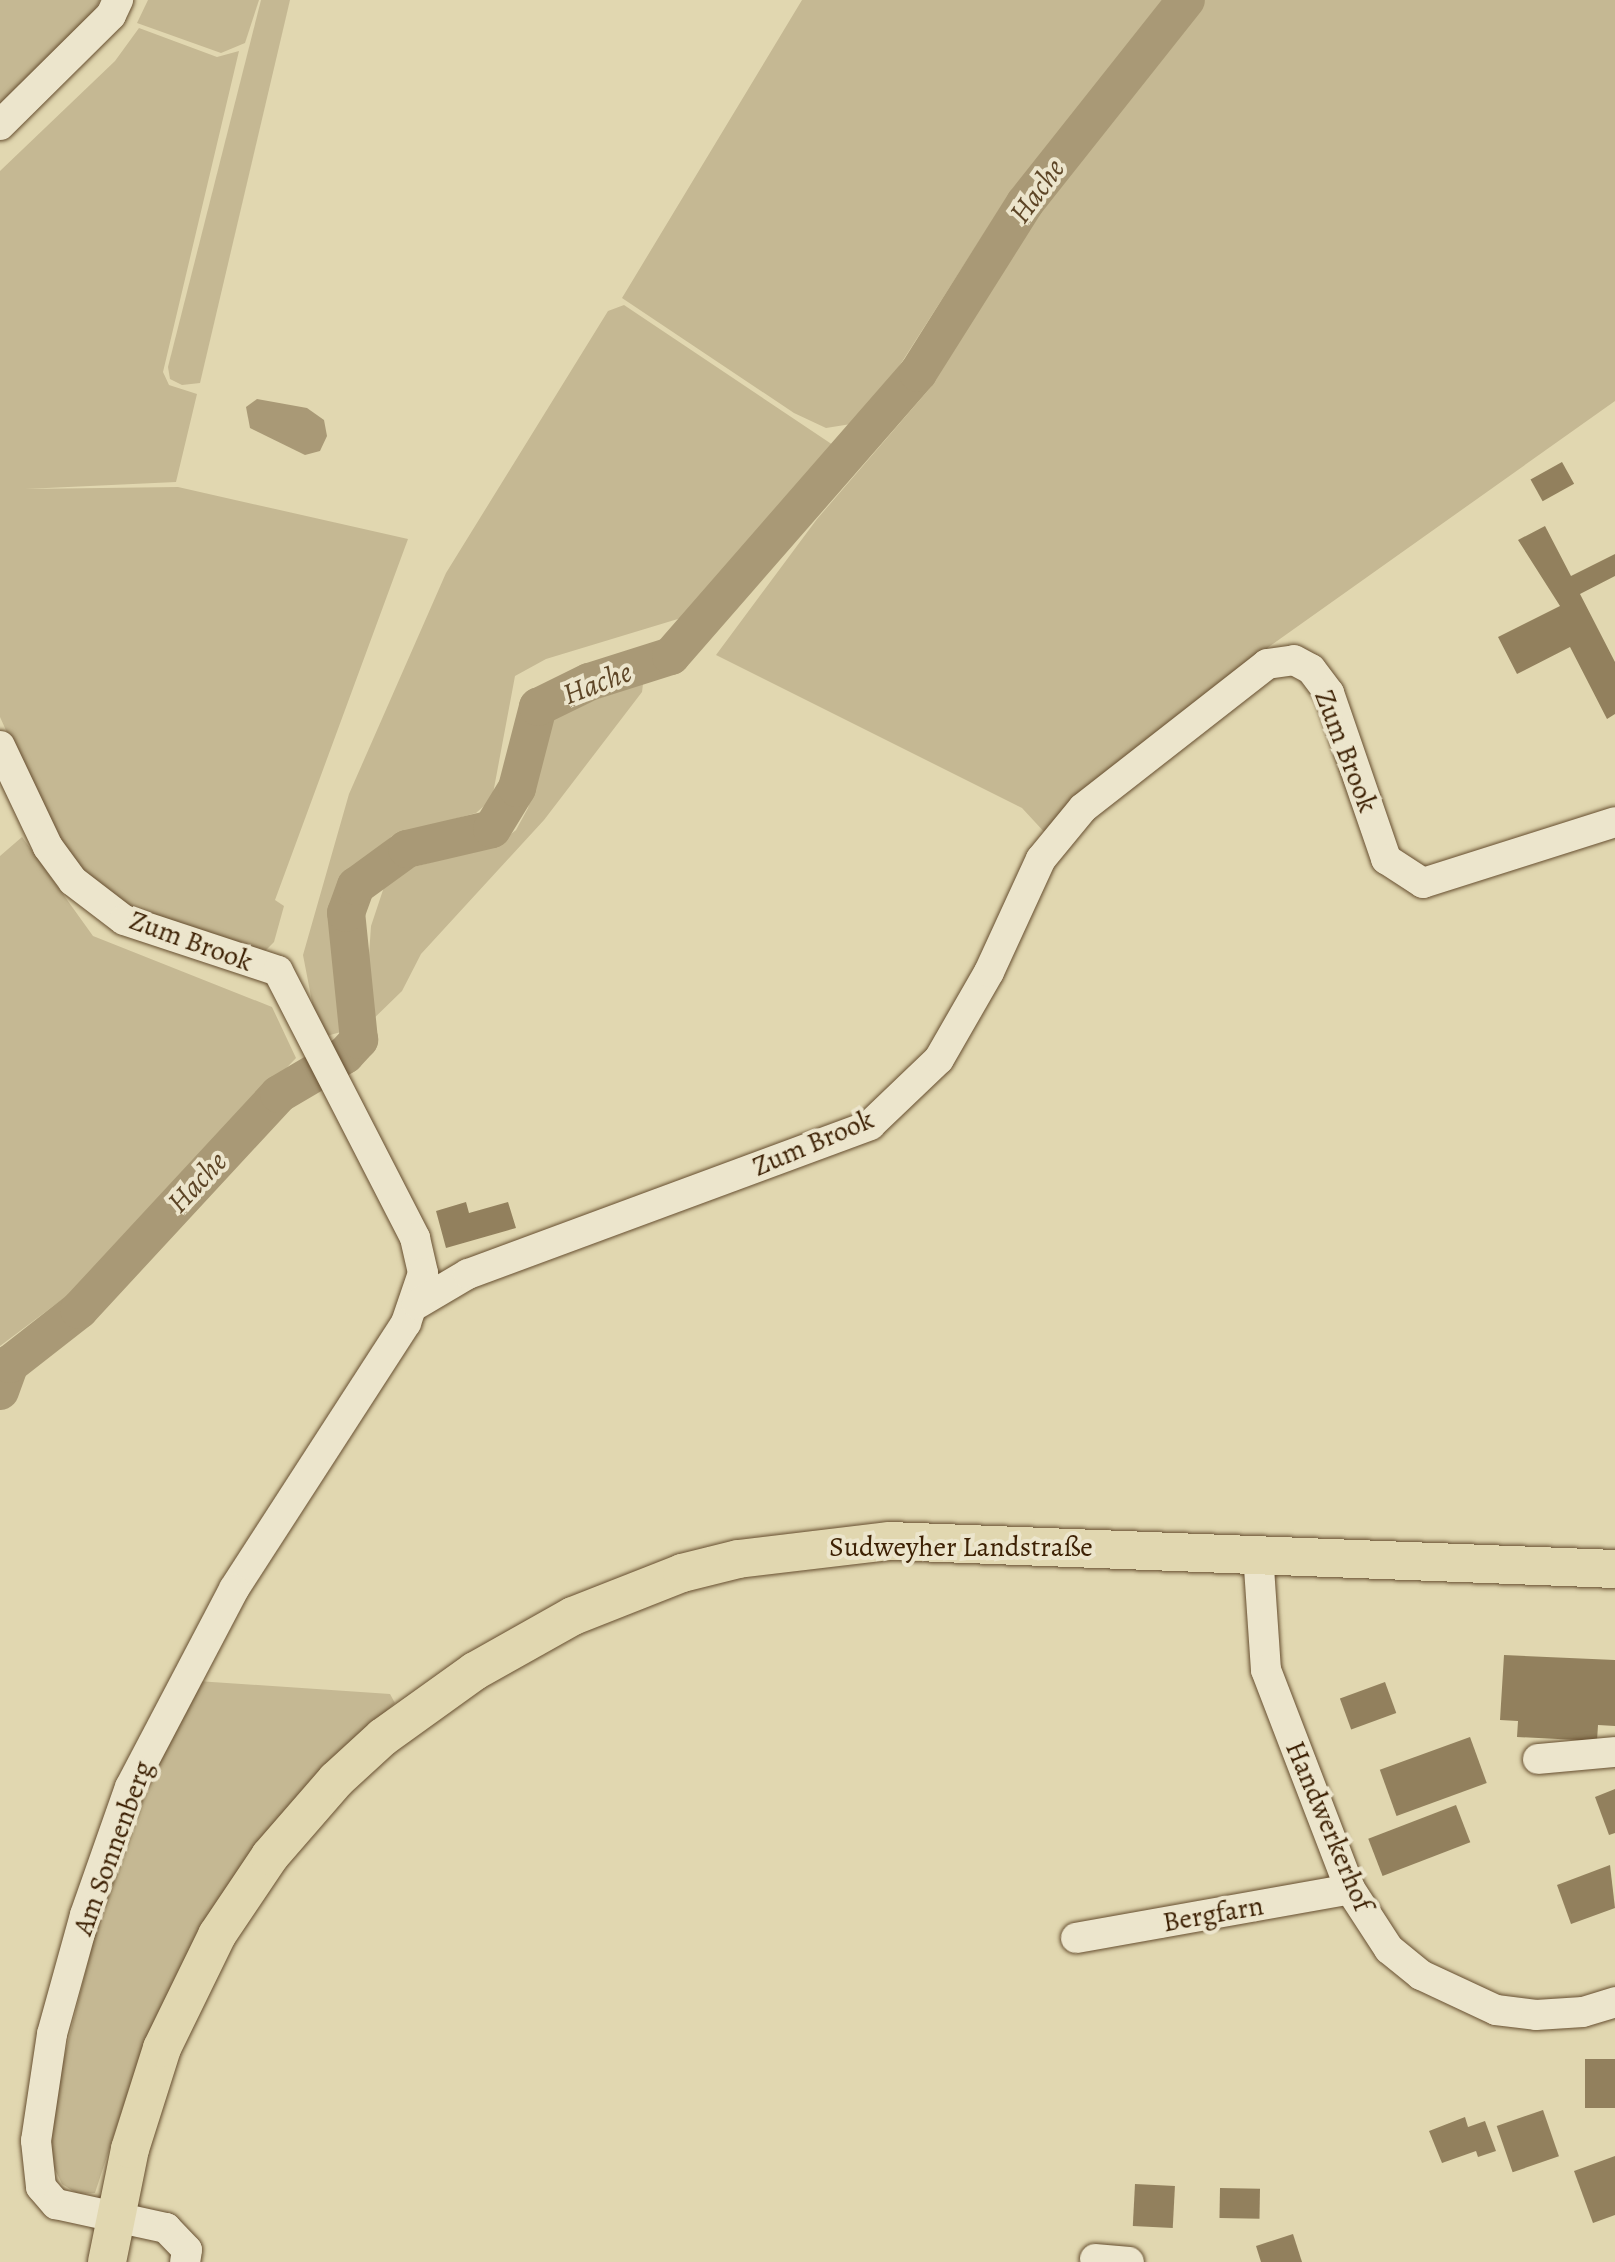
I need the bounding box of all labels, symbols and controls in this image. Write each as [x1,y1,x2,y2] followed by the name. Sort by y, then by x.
[1002,152,1072,230] water label: Hache
[558,654,636,712] water label: Hache
[1307,685,1385,817] street label: Zum Brook
[125,903,257,979] street label: Zum Brook
[747,1102,879,1184] street label: Zum Brook
[160,1144,234,1220] water label: Hache
[829,1530,1093,1564] street label: Sudweyher Landstraße
[1278,1736,1380,1916] street label: Handwerkerhof
[66,1756,160,1940] street label: Am Sonnenberg
[1160,1889,1266,1939] street label: Bergfarn

